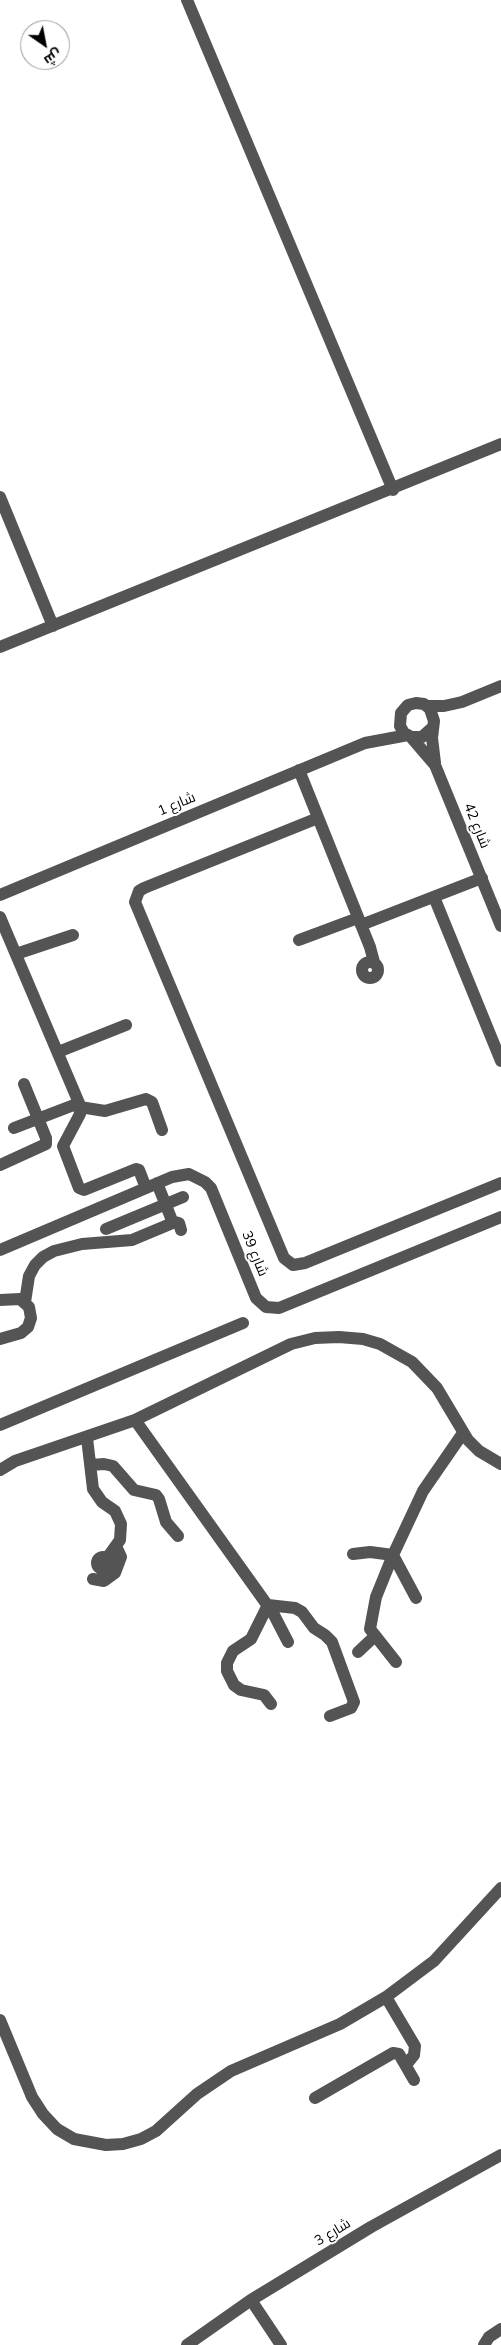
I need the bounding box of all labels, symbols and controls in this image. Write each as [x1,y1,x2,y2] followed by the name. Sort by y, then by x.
[20,20,70,70] north arrow
[40,44,66,70] text: ش
[156,790,198,820] street label: شارع 1
[459,801,493,851] street label: شارع 42
[237,1229,271,1279] street label: شارع 39
[312,2216,354,2250] street label: شارع 3

